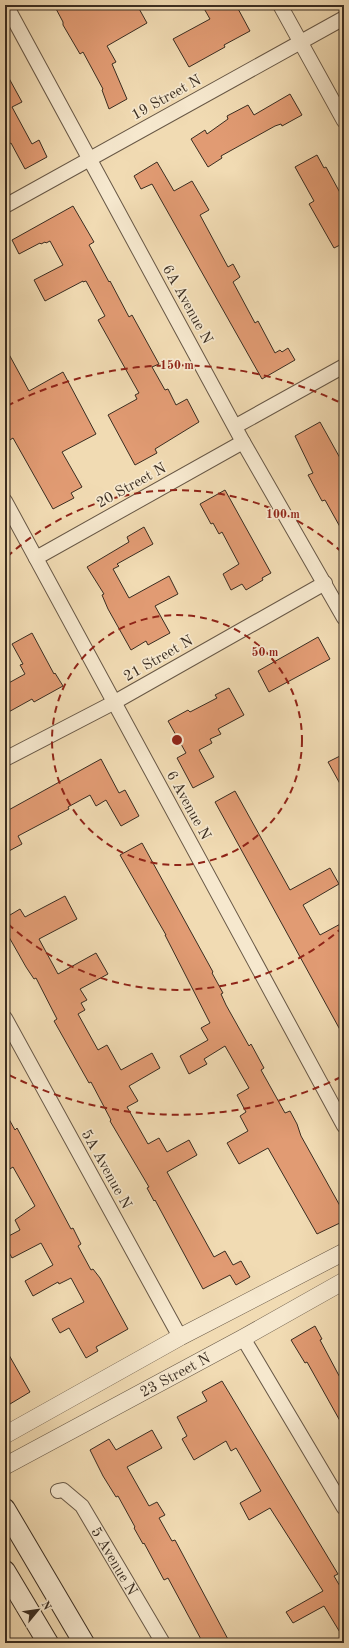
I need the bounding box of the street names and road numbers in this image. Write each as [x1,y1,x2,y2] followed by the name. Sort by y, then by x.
[129,73,204,124] street label: 19 Street N
[159,263,215,347] street label: 6A Avenue N
[94,461,169,512] street label: 20 Street N
[122,633,196,685] street label: 21 Street N
[163,769,213,843] street label: 6 Avenue N
[78,1128,134,1212] street label: 5A Avenue N
[138,1351,214,1401] street label: 23 Street N
[87,1525,139,1599] street label: 5 Avenue N

